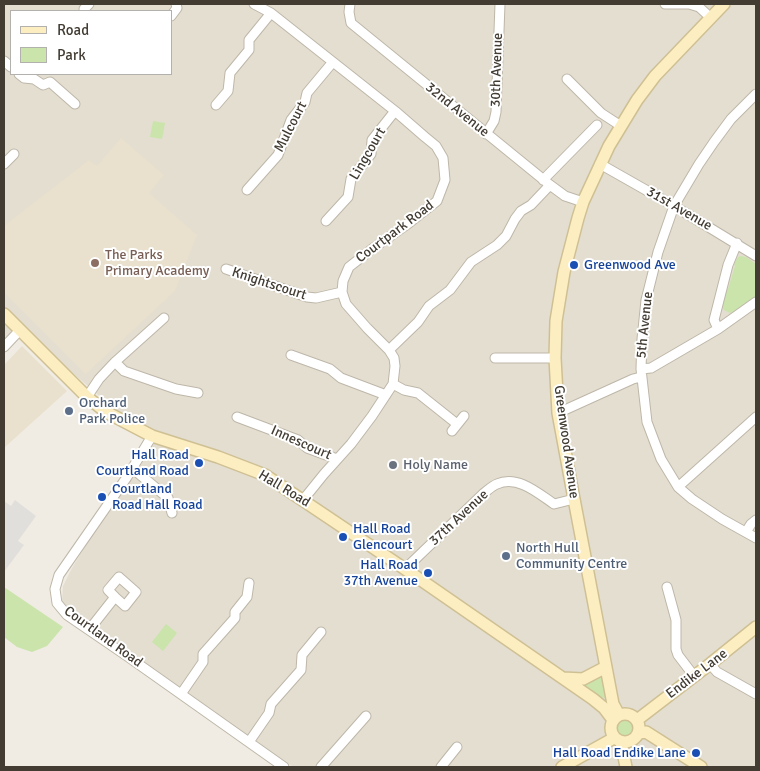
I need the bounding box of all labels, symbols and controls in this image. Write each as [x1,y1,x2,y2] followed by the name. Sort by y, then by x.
[10,10,172,75] legend
[57,21,89,39] text: Road
[487,32,507,108] street label: 30th Avenue
[57,46,86,64] text: Park
[422,79,492,141] street label: 32nd Avenue
[271,99,311,155] street label: Mulcourt
[346,125,390,183] street label: Lingcourt
[643,183,715,235] street label: 31st Avenue
[353,197,437,267] street label: Courtpark Road
[105,247,209,280] place label: The Parks Primary Academy
[89,257,101,269] marker: The Parks Primary Academy
[584,257,676,273] place label: Greenwood Ave
[568,259,580,271] marker: Greenwood Ave
[229,264,309,304] street label: Knightscourt
[633,291,657,359] street label: 5th Avenue
[550,384,582,500] street label: Greenwood Avenue
[79,395,145,428] place label: Orchard Park Police
[63,405,75,417] marker: Orchard Park Police
[268,422,334,464] street label: Innescourt
[96,447,189,480] place label: Hall Road Courtland Road
[193,457,205,469] marker: Hall Road Courtland Road
[403,457,468,473] place label: Holy Name
[387,459,399,471] marker: Holy Name
[255,467,313,511] street label: Hall Road
[112,481,203,514] place label: Courtland Road Hall Road
[426,486,492,550] street label: 37th Avenue
[96,491,108,503] marker: Courtland Road Hall Road
[353,521,412,554] place label: Hall Road Glencourt
[337,531,349,543] marker: Hall Road Glencourt
[516,540,627,572] place label: North Hull Community Centre
[500,550,512,562] marker: North Hull Community Centre
[343,557,418,590] place label: Hall Road 37th Avenue
[422,567,434,579] marker: Hall Road 37th Avenue
[60,603,146,671] street label: Courtland Road
[663,645,731,703] street label: Endike Lane
[553,745,686,761] place label: Hall Road Endike Lane
[690,747,702,759] marker: Hall Road Endike Lane

